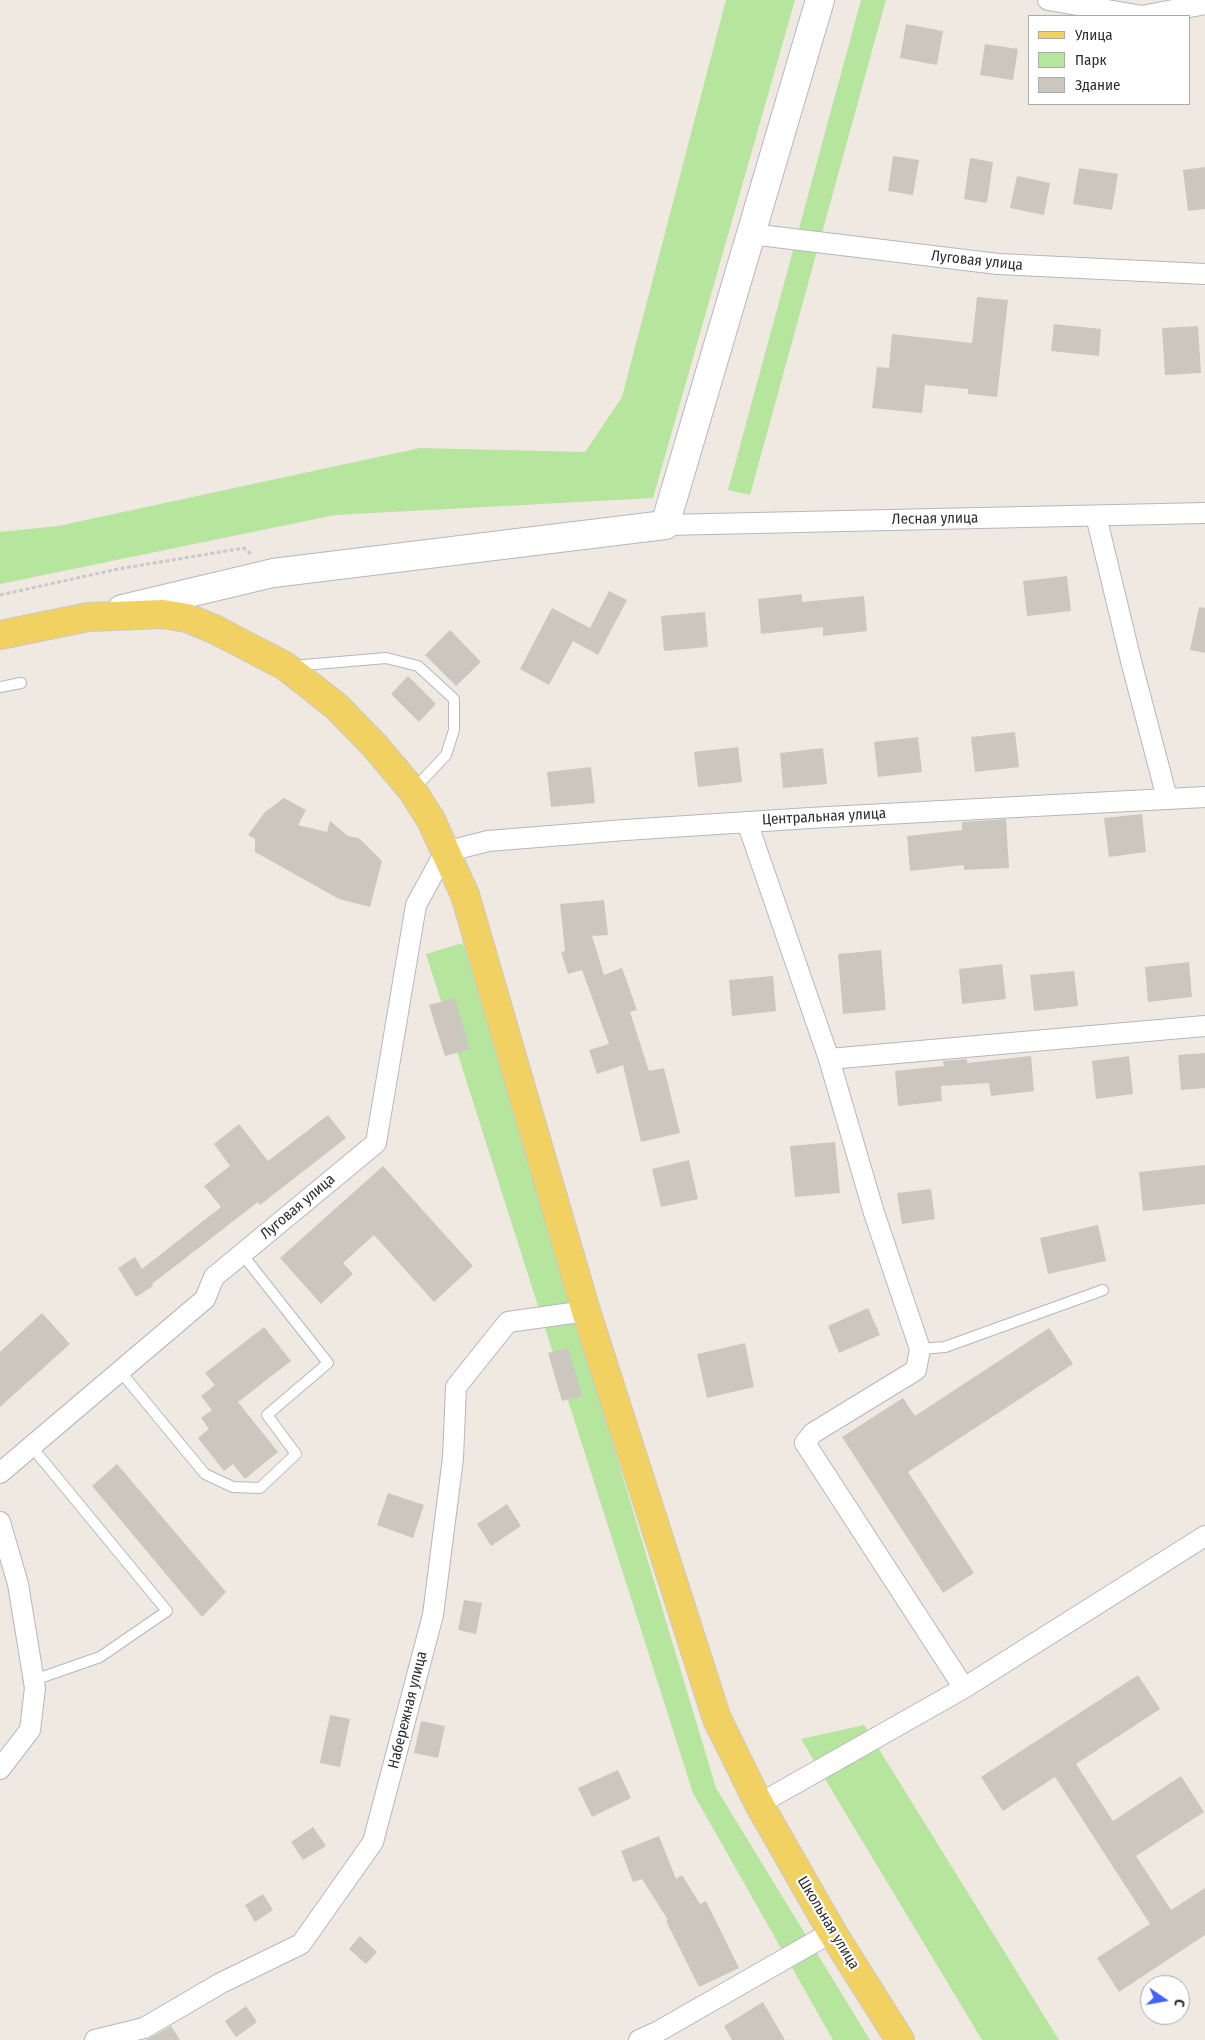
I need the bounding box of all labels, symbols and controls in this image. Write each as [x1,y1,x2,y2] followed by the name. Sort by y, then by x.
[1028,15,1190,105] legend
[1075,26,1113,44] text: Улица
[1075,51,1106,69] text: Парк
[1075,76,1121,94] text: Здание
[930,247,1024,275] street label: Луговая улица
[892,509,978,529] street label: Лесная улица
[761,805,887,829] street label: Центральная улица
[257,1171,339,1243] street label: Луговая улица
[385,1649,431,1771] street label: Набережная улица
[793,1873,863,1973] street label: Школьная улица
[1140,1975,1190,2025] north arrow
[1170,1998,1188,2008] text: С

